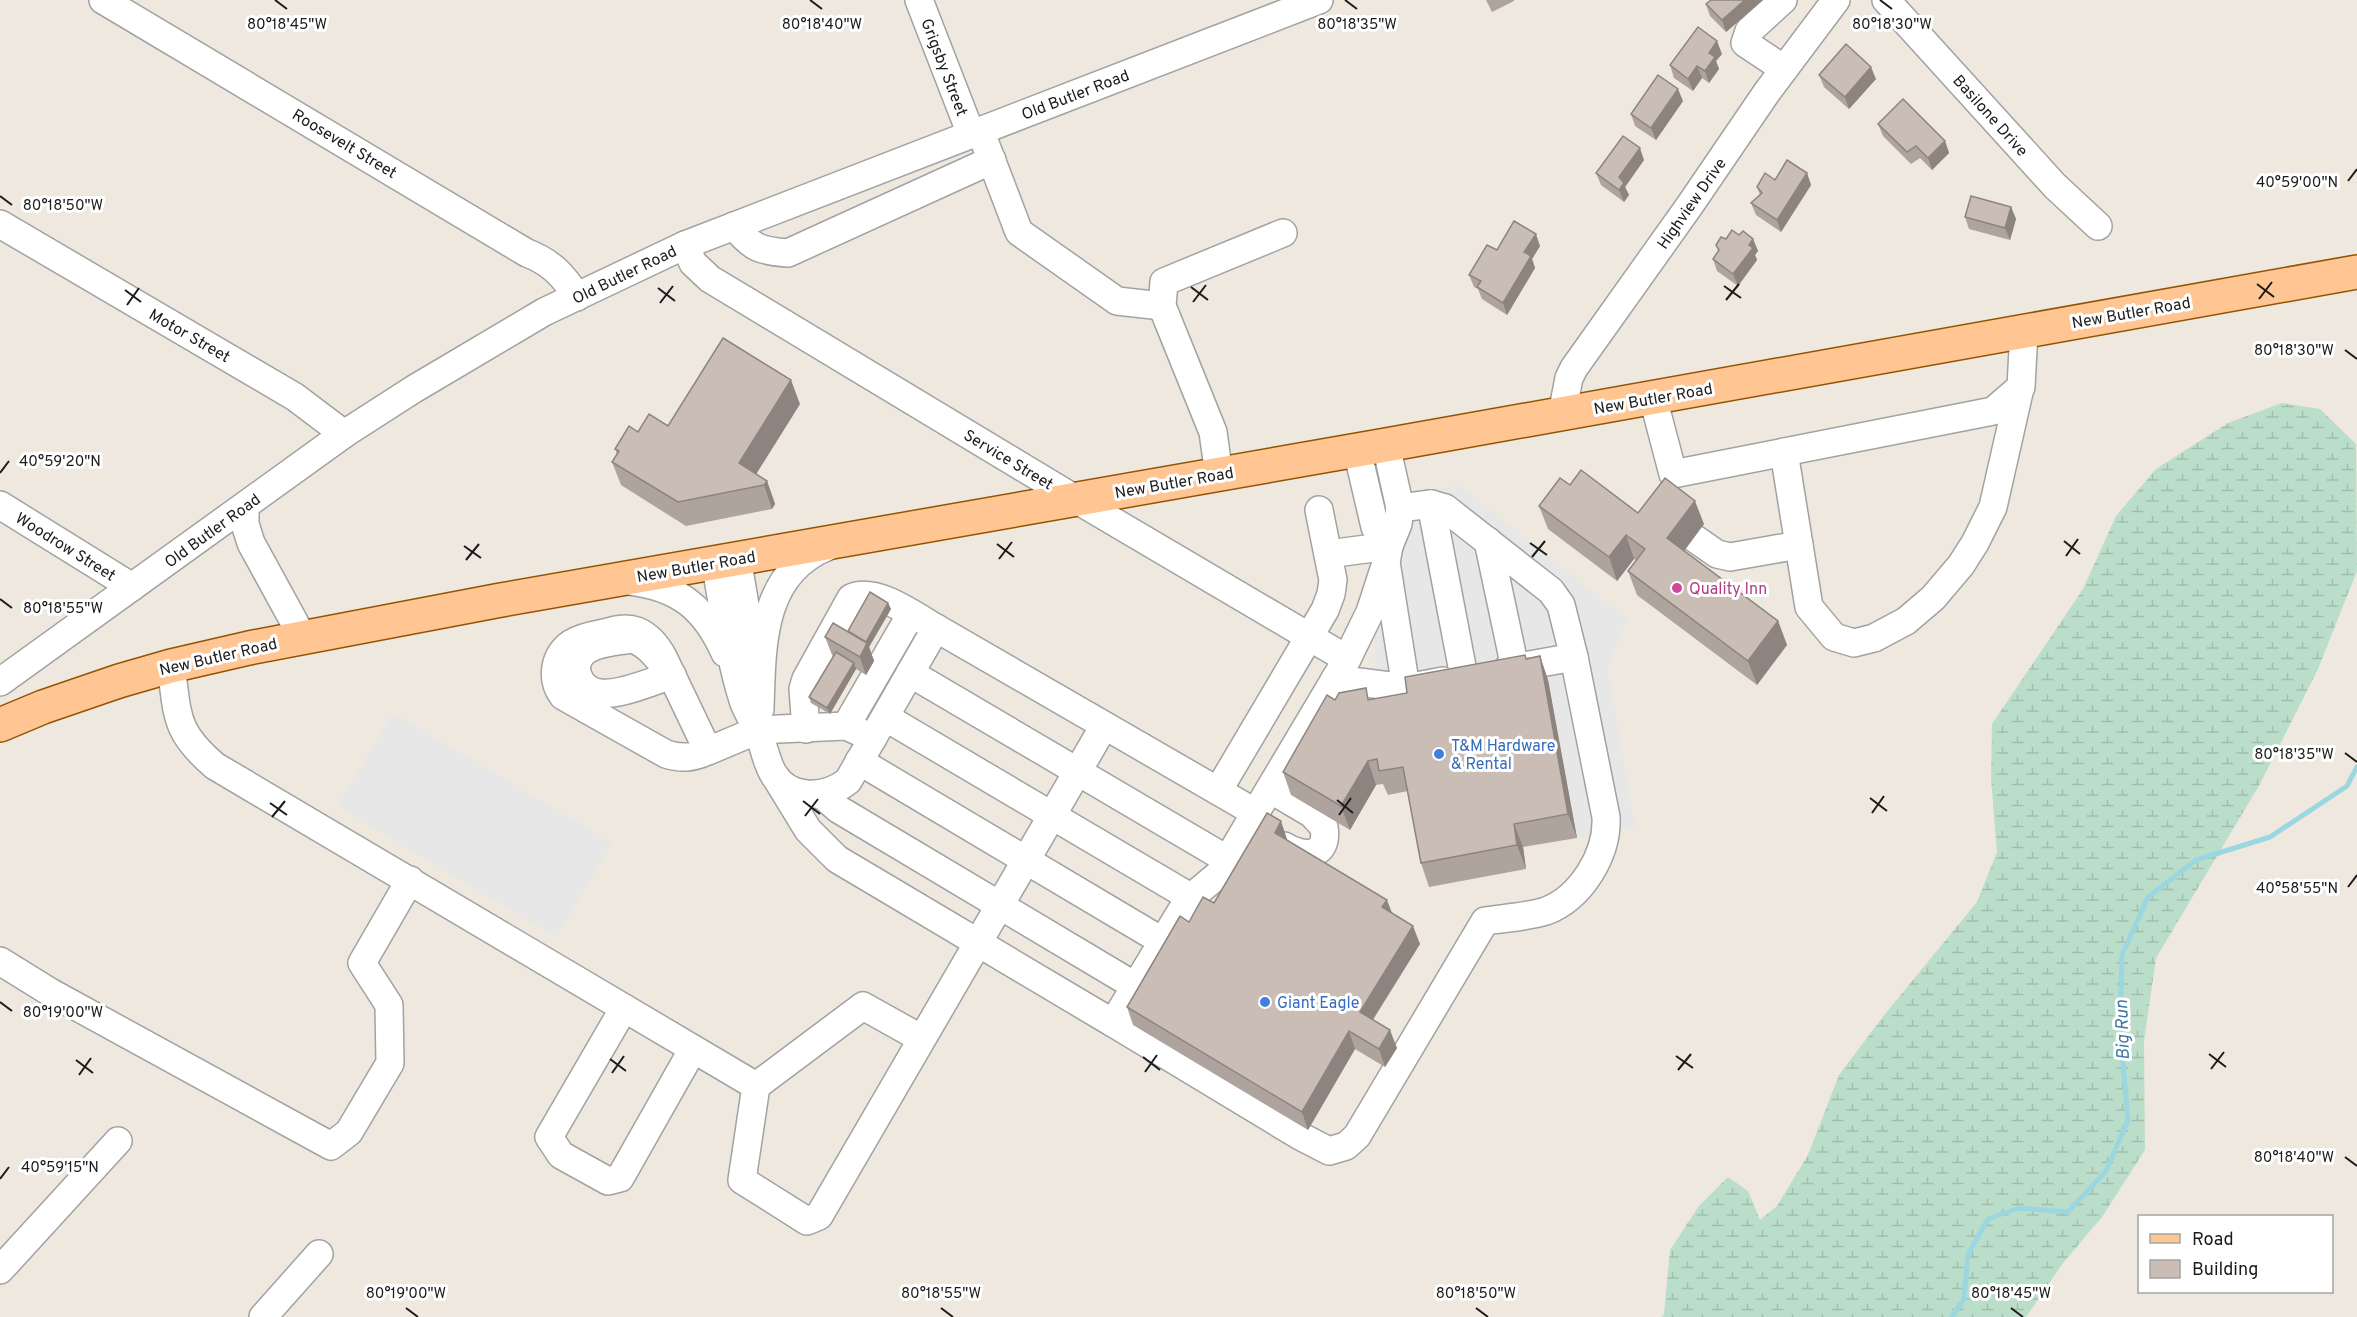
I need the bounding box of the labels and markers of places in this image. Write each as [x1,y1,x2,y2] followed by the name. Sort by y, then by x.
[1689,580,1767,600] place label: Quality Inn
[1670,581,1684,595] marker: Quality Inn
[1451,737,1555,775] place label: T&M Hardware & Rental
[1432,747,1446,761] marker: T&M Hardware & Rental
[1277,994,1359,1014] place label: Giant Eagle
[1258,995,1272,1009] marker: Giant Eagle

